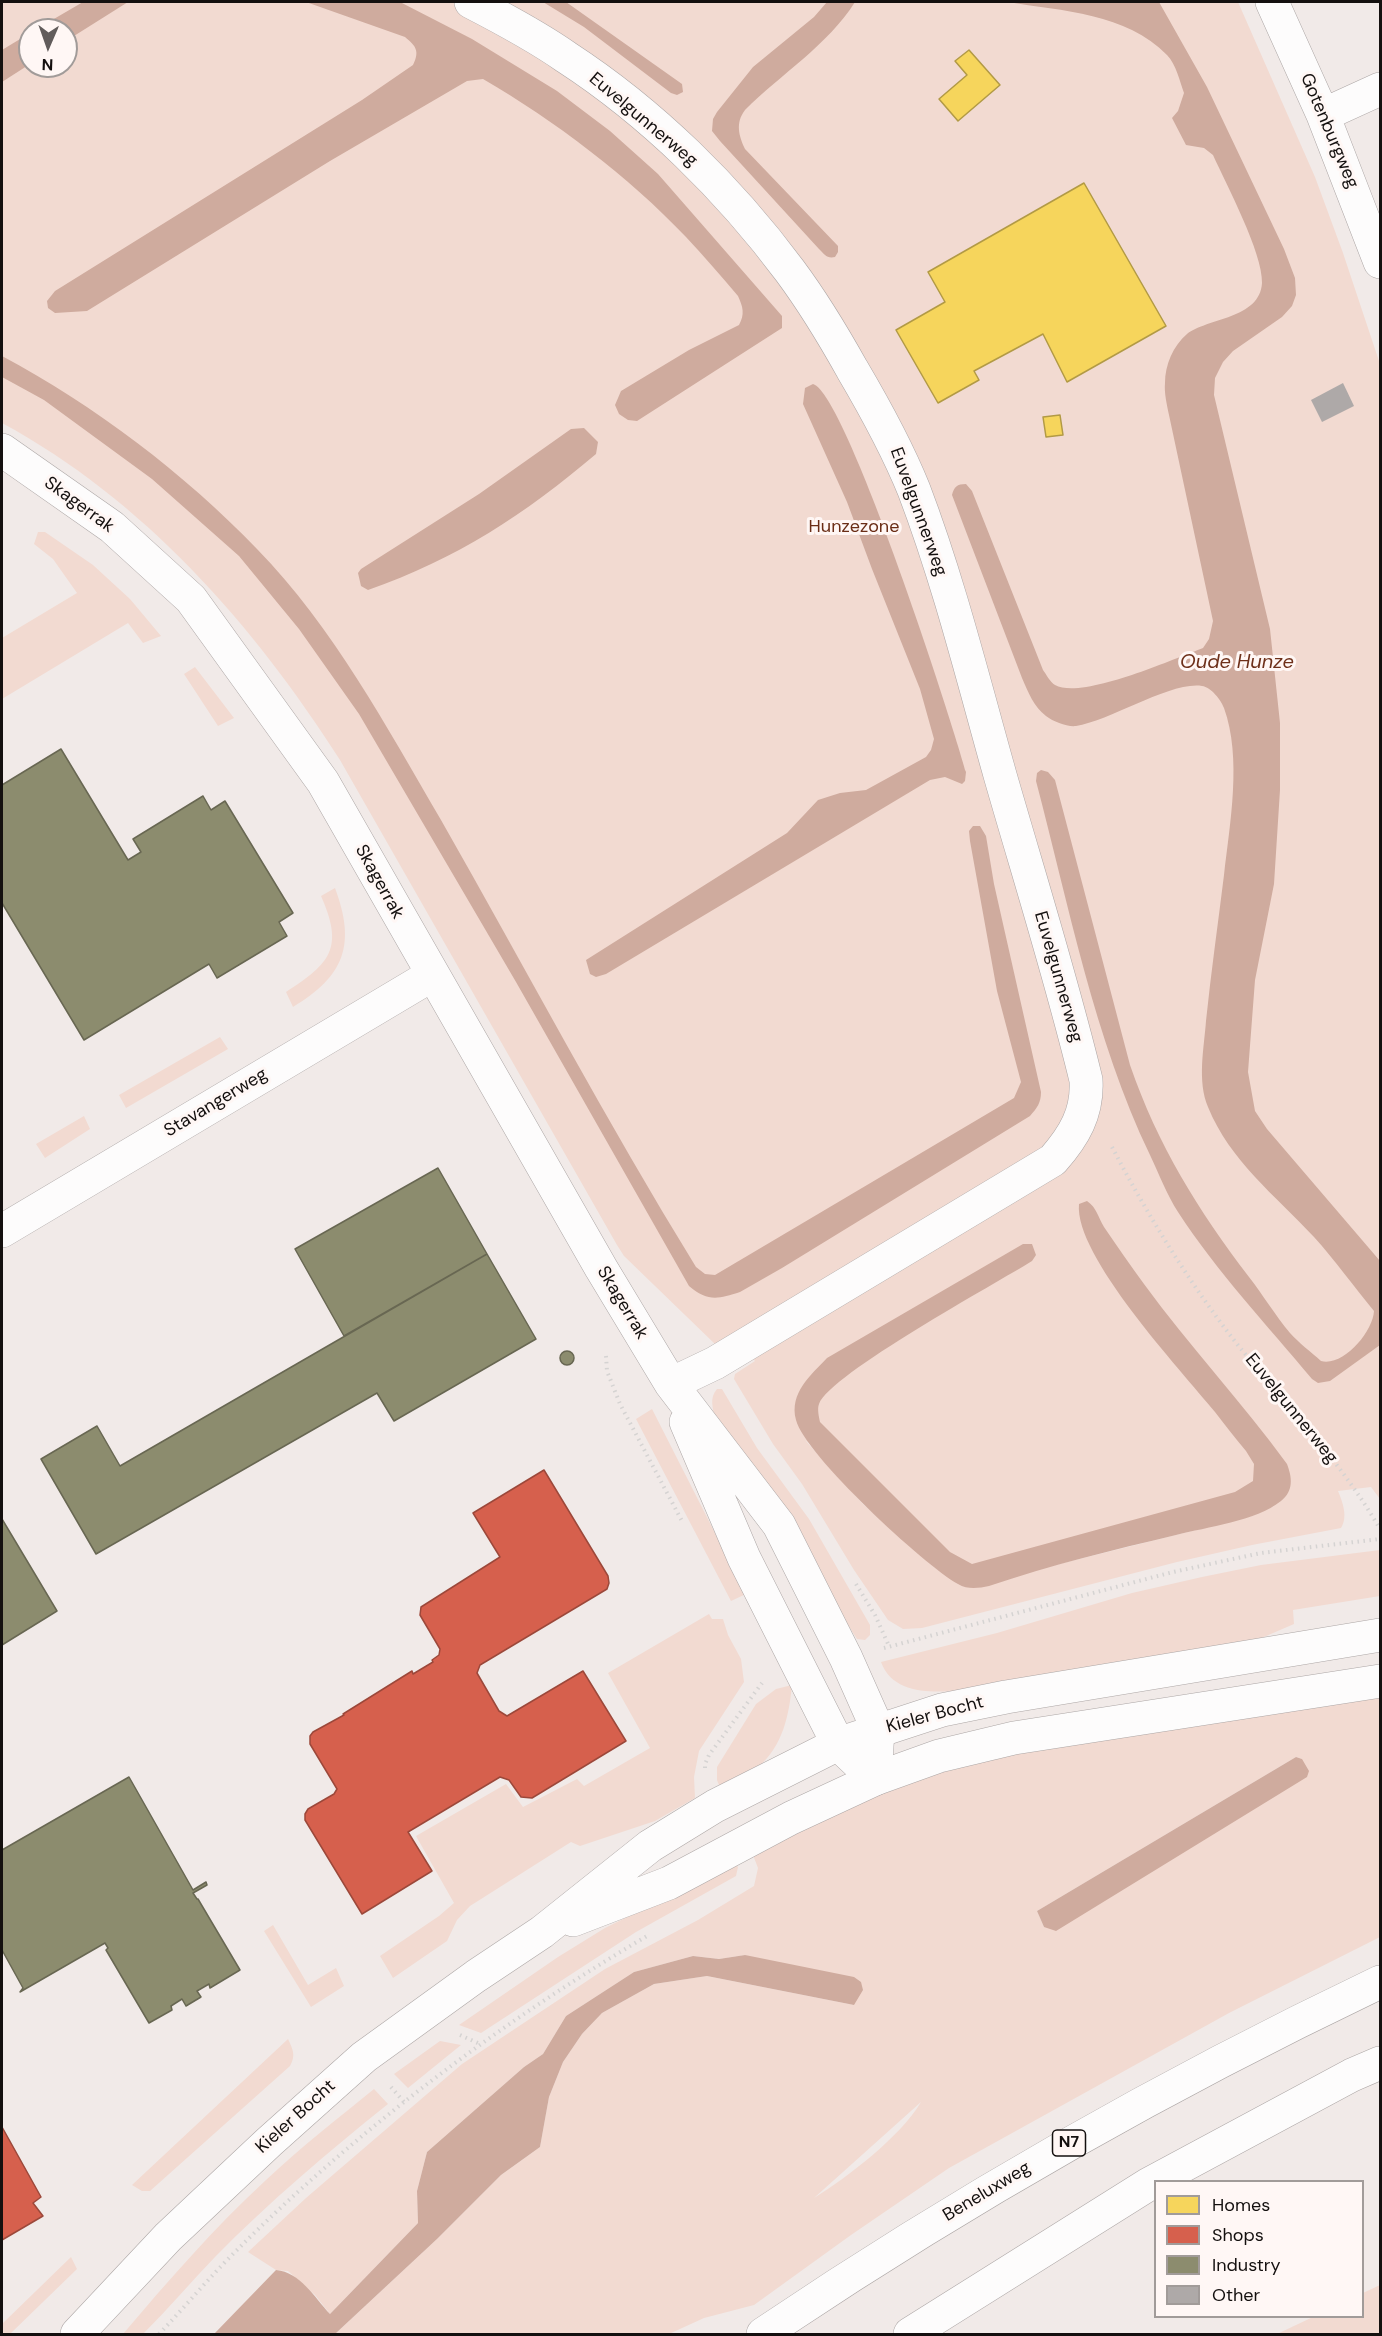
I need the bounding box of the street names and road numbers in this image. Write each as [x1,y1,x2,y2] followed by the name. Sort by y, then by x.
[584,68,702,172] street label: Euvelgunnerweg
[1295,70,1363,192] street label: Gotenburgweg
[885,445,951,579] street label: Euvelgunnerweg
[40,472,118,538] street label: Skagerrak
[350,841,408,923] street label: Skagerrak
[1029,909,1087,1045] street label: Euvelgunnerweg
[161,1064,271,1142] street label: Stavangerweg
[592,1263,652,1343] street label: Skagerrak
[1240,1350,1342,1468] street label: Euvelgunnerweg
[884,1692,986,1738] street label: Kieler Bocht
[252,2076,340,2158] street label: Kieler Bocht
[1052,2130,1086,2156] road number: N7
[939,2157,1035,2227] street label: Beneluxweg

